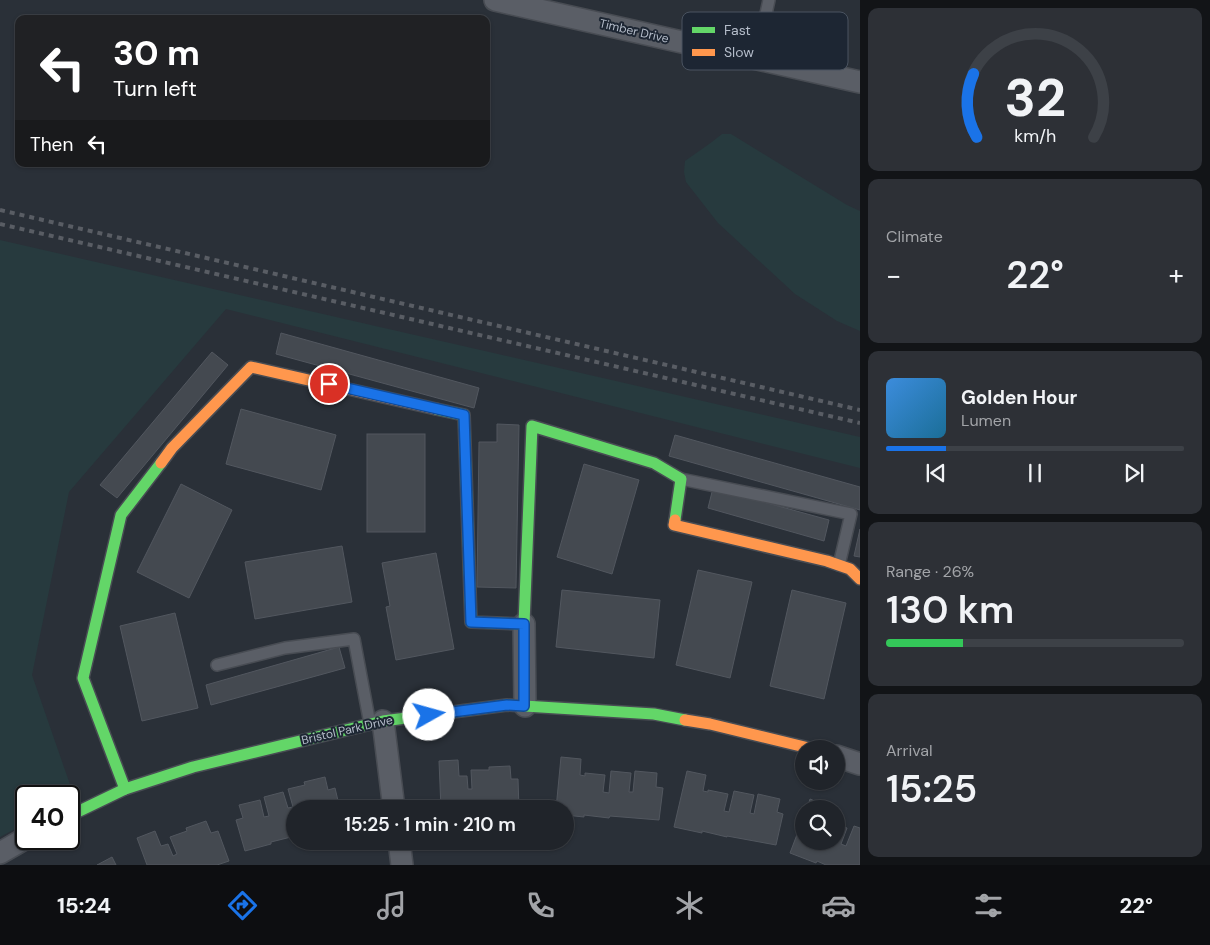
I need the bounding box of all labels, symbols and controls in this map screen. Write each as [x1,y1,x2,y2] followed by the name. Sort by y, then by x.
[682,12,848,70] legend
[598,15,670,47] street label: Timber Drive
[724,21,751,39] text: Fast
[113,30,200,76] text: 30 m
[30,35,95,100] icon: left
[724,43,754,61] text: Slow
[1004,64,1066,132] text: 32
[113,74,197,103] text: Turn left
[1014,124,1056,148] text: km/h
[83,130,111,158] icon: left
[30,132,73,157] text: Then
[886,226,943,247] text: Climate
[1006,250,1064,300] text: 22°
[886,257,901,294] text: −
[1169,257,1184,294] text: +
[308,363,350,405] pin
[315,370,343,398] icon: arrive
[961,385,1077,410] text: Golden Hour
[961,410,1011,431] text: Lumen
[922,459,950,487] icon: previous
[1021,459,1049,487] icon: pause
[1120,459,1148,487] icon: next
[886,561,974,582] text: Range · 26%
[886,585,1014,635] text: 130 km
[402,688,454,740] position arrow
[300,712,394,748] street label: Bristol Park Drive
[795,740,845,850] map controls
[795,740,845,790] button: sound
[886,740,933,761] text: Arrival
[886,764,977,814] text: 15:25
[15,785,80,850] speed limit sign: 40
[795,800,845,850] button: search
[344,812,516,837] text: 15:25 · 1 min · 210 m
[225,888,260,923] icon: directions
[374,888,409,923] icon: music
[523,888,558,923] icon: phone
[672,888,707,923] icon: climate
[821,888,856,923] icon: car
[971,888,1006,923] icon: filters
[57,891,111,920] text: 15:24
[1120,891,1153,920] text: 22°

